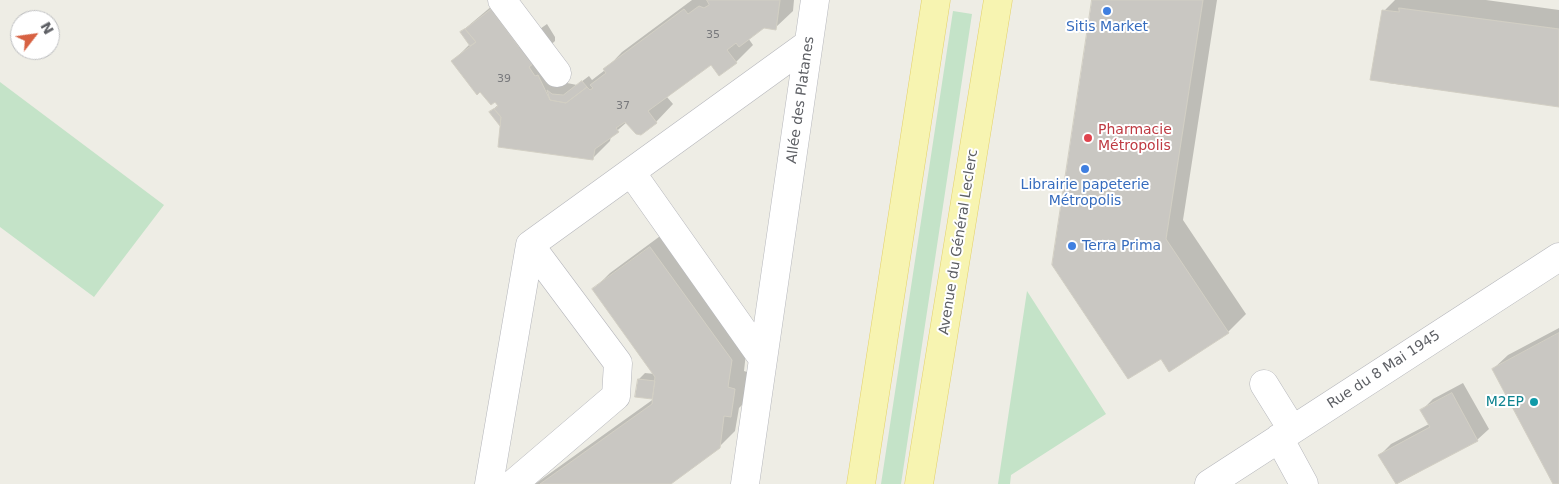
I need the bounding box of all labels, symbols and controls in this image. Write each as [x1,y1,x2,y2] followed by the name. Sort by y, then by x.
[1101,5,1113,17] marker: Sitis Market
[10,10,60,60] north arrow
[37,19,57,37] text: N
[1066,19,1148,35] place label: Sitis Market
[706,28,720,42] house number: 35
[784,35,818,165] street label: Allée des Platanes
[497,72,511,86] house number: 39
[616,99,630,113] house number: 37
[1098,122,1172,154] place label: Pharmacie Métropolis
[1082,132,1094,144] marker: Pharmacie Métropolis
[936,148,982,336] street label: Avenue du Général Leclerc
[1079,163,1091,175] marker: Librairie papeterie Métropolis
[1021,177,1149,210] place label: Librairie papeterie Métropolis
[1082,238,1161,254] place label: Terra Prima
[1066,240,1078,252] marker: Terra Prima
[1324,327,1444,413] street label: Rue du 8 Mai 1945
[1486,394,1524,410] place label: M2EP
[1528,396,1540,408] marker: M2EP

